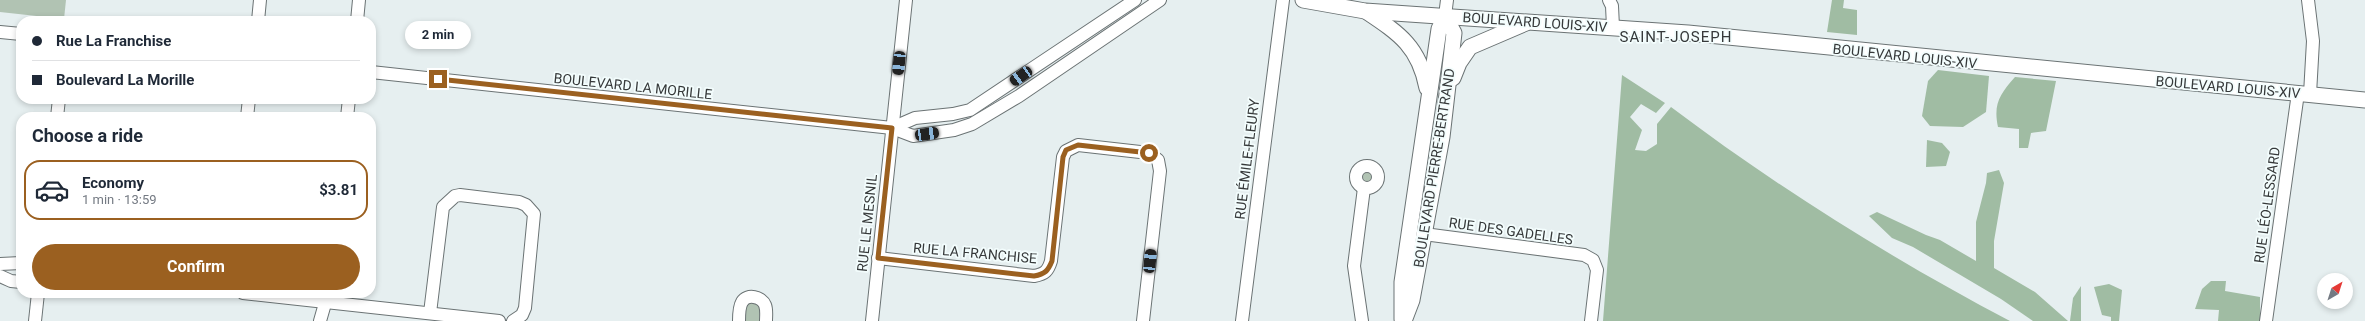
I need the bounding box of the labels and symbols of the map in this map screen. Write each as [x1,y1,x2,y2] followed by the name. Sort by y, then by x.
[1462,9,1608,35] street label: BOULEVARD LOUIS-XIV
[405,21,471,49] callout: 2 min
[1620,28,1732,46] district label: SAINT-JOSEPH
[1832,40,1978,72] street label: BOULEVARD LOUIS-XIV
[892,50,906,76] car
[1008,64,1034,88] car
[1410,67,1458,269] street label: BOULEVARD PIERRE-BERTRAND
[429,70,447,88] route end
[553,70,713,102] street label: BOULEVARD LA MORILLE
[2155,73,2301,101] street label: BOULEVARD LOUIS-XIV
[1231,97,1262,220] street label: RUE ÉMILE-FLEURY
[914,126,940,142] car
[1140,144,1158,162] route start
[2250,146,2283,264] street label: RUE LÉO-LESSARD
[854,173,880,273] street label: RUE LE MESNIL
[1448,214,1574,248] street label: RUE DES GADELLES
[912,240,1038,266] street label: RUE LA FRANCHISE
[1143,248,1157,274] car
[2317,273,2353,309] north arrow

